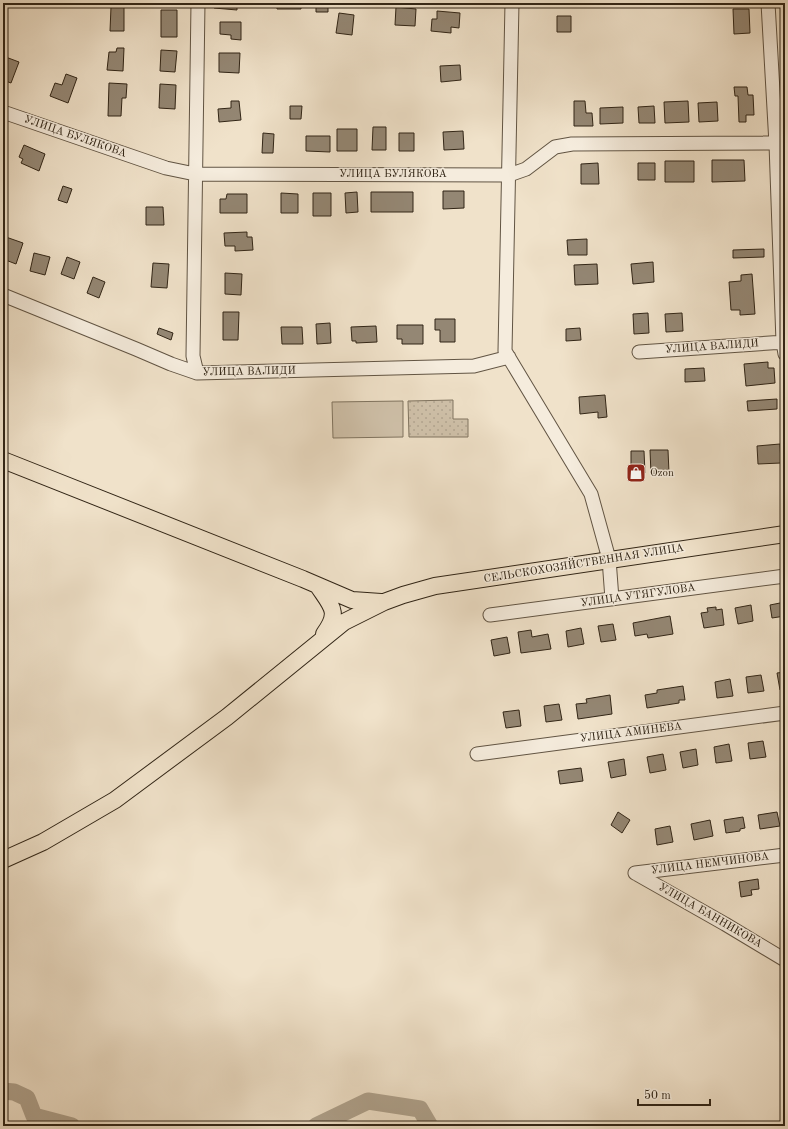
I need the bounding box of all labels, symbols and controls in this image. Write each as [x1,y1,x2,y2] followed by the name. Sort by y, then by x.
[22,114,128,160] street label: УЛИЦА БУЛЯКОВА
[339,169,448,180] street label: УЛИЦА БУЛЯКОВА
[665,338,760,356] street label: УЛИЦА ВАЛИДИ
[202,366,297,378] street label: УЛИЦА ВАЛИДИ
[625,462,647,484] shop icon: Ozon
[650,468,674,479] place label: Ozon
[483,541,685,585] street label: СЕЛЬСКОХОЗЯЙСТВЕННАЯ УЛИЦА
[580,582,697,610] street label: УЛИЦА УТЯГУЛОВА
[579,721,683,745] street label: УЛИЦА АМИНЕВА
[650,851,770,877] street label: УЛИЦА НЕМЧИНОВА
[656,882,764,950] street label: УЛИЦА БАННИКОВА
[638,1081,710,1107] scale bar
[644,1089,671,1102] text: 50 m

